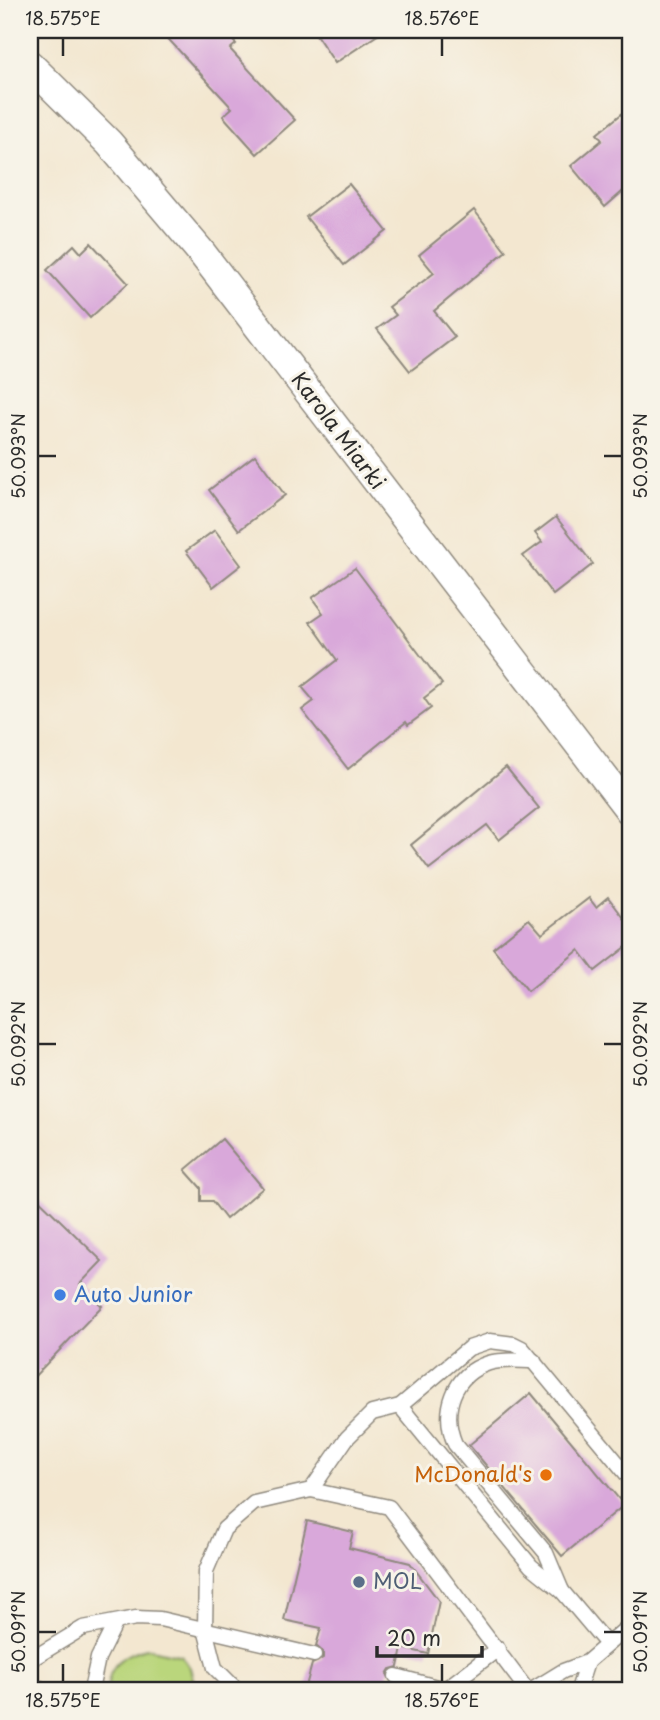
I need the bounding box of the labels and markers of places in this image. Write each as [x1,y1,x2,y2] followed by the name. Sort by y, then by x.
[74,1277,193,1309] place label: Auto Junior
[52,1287,68,1303] marker: Auto Junior
[414,1457,532,1489] place label: McDonald's
[538,1467,554,1483] marker: McDonald's
[373,1564,422,1596] place label: MOL
[351,1574,367,1590] marker: MOL

